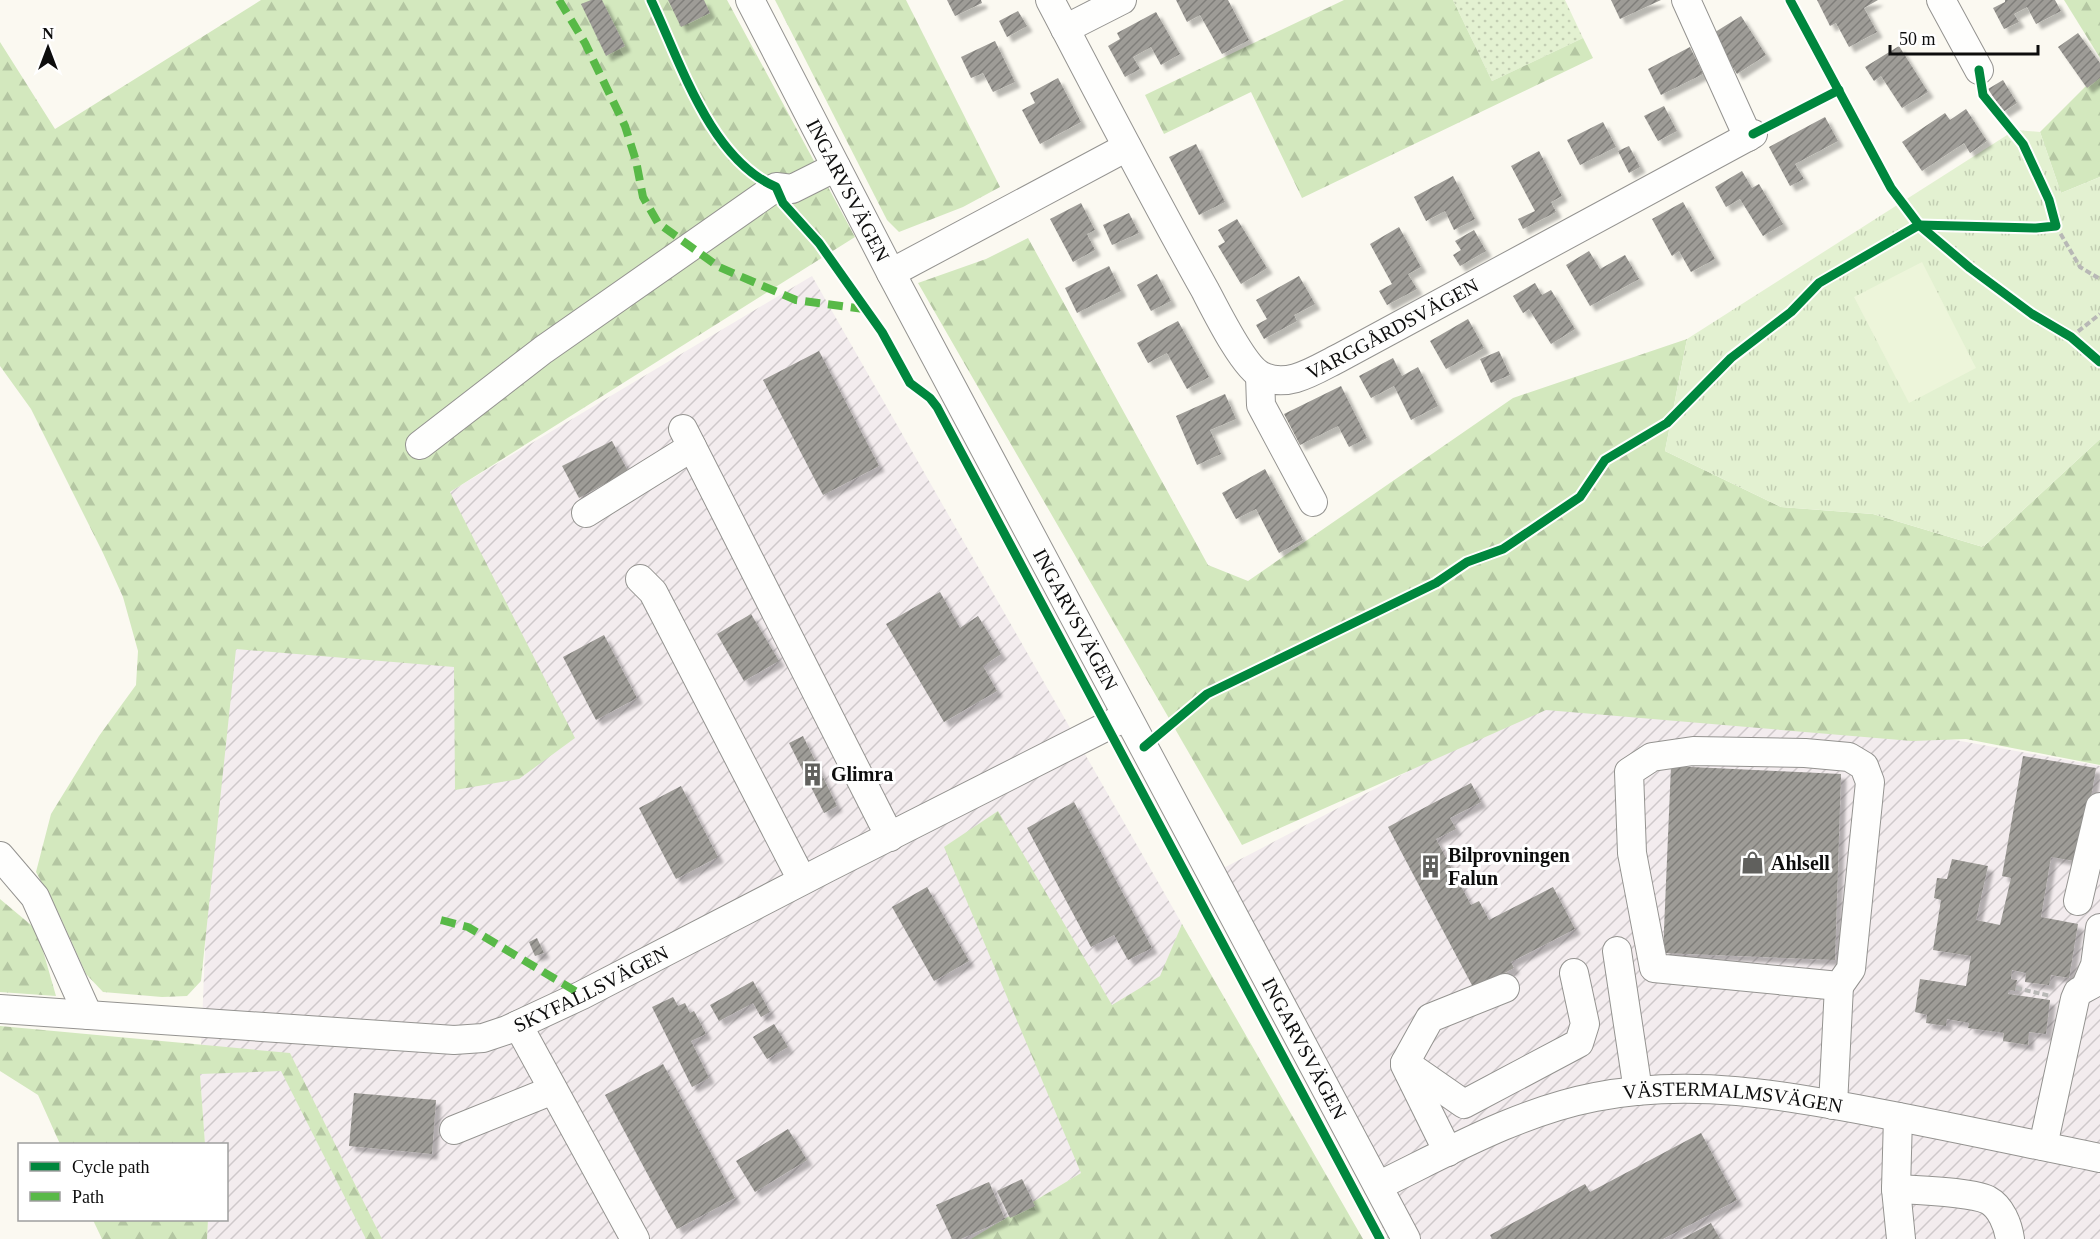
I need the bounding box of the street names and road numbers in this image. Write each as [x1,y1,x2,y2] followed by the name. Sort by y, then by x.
[802,115,894,265] street label: INGARVSVÄGEN
[1303,274,1482,384] street label: VARGGÅRDSVÄGEN
[1029,545,1122,694] street label: INGARVSVÄGEN
[510,941,672,1036] street label: SKYFALLSVÄGEN
[1258,974,1351,1123] street label: INGARVSVÄGEN
[1621,1078,1845,1117] street label: VÄSTERMALMSVÄGEN

